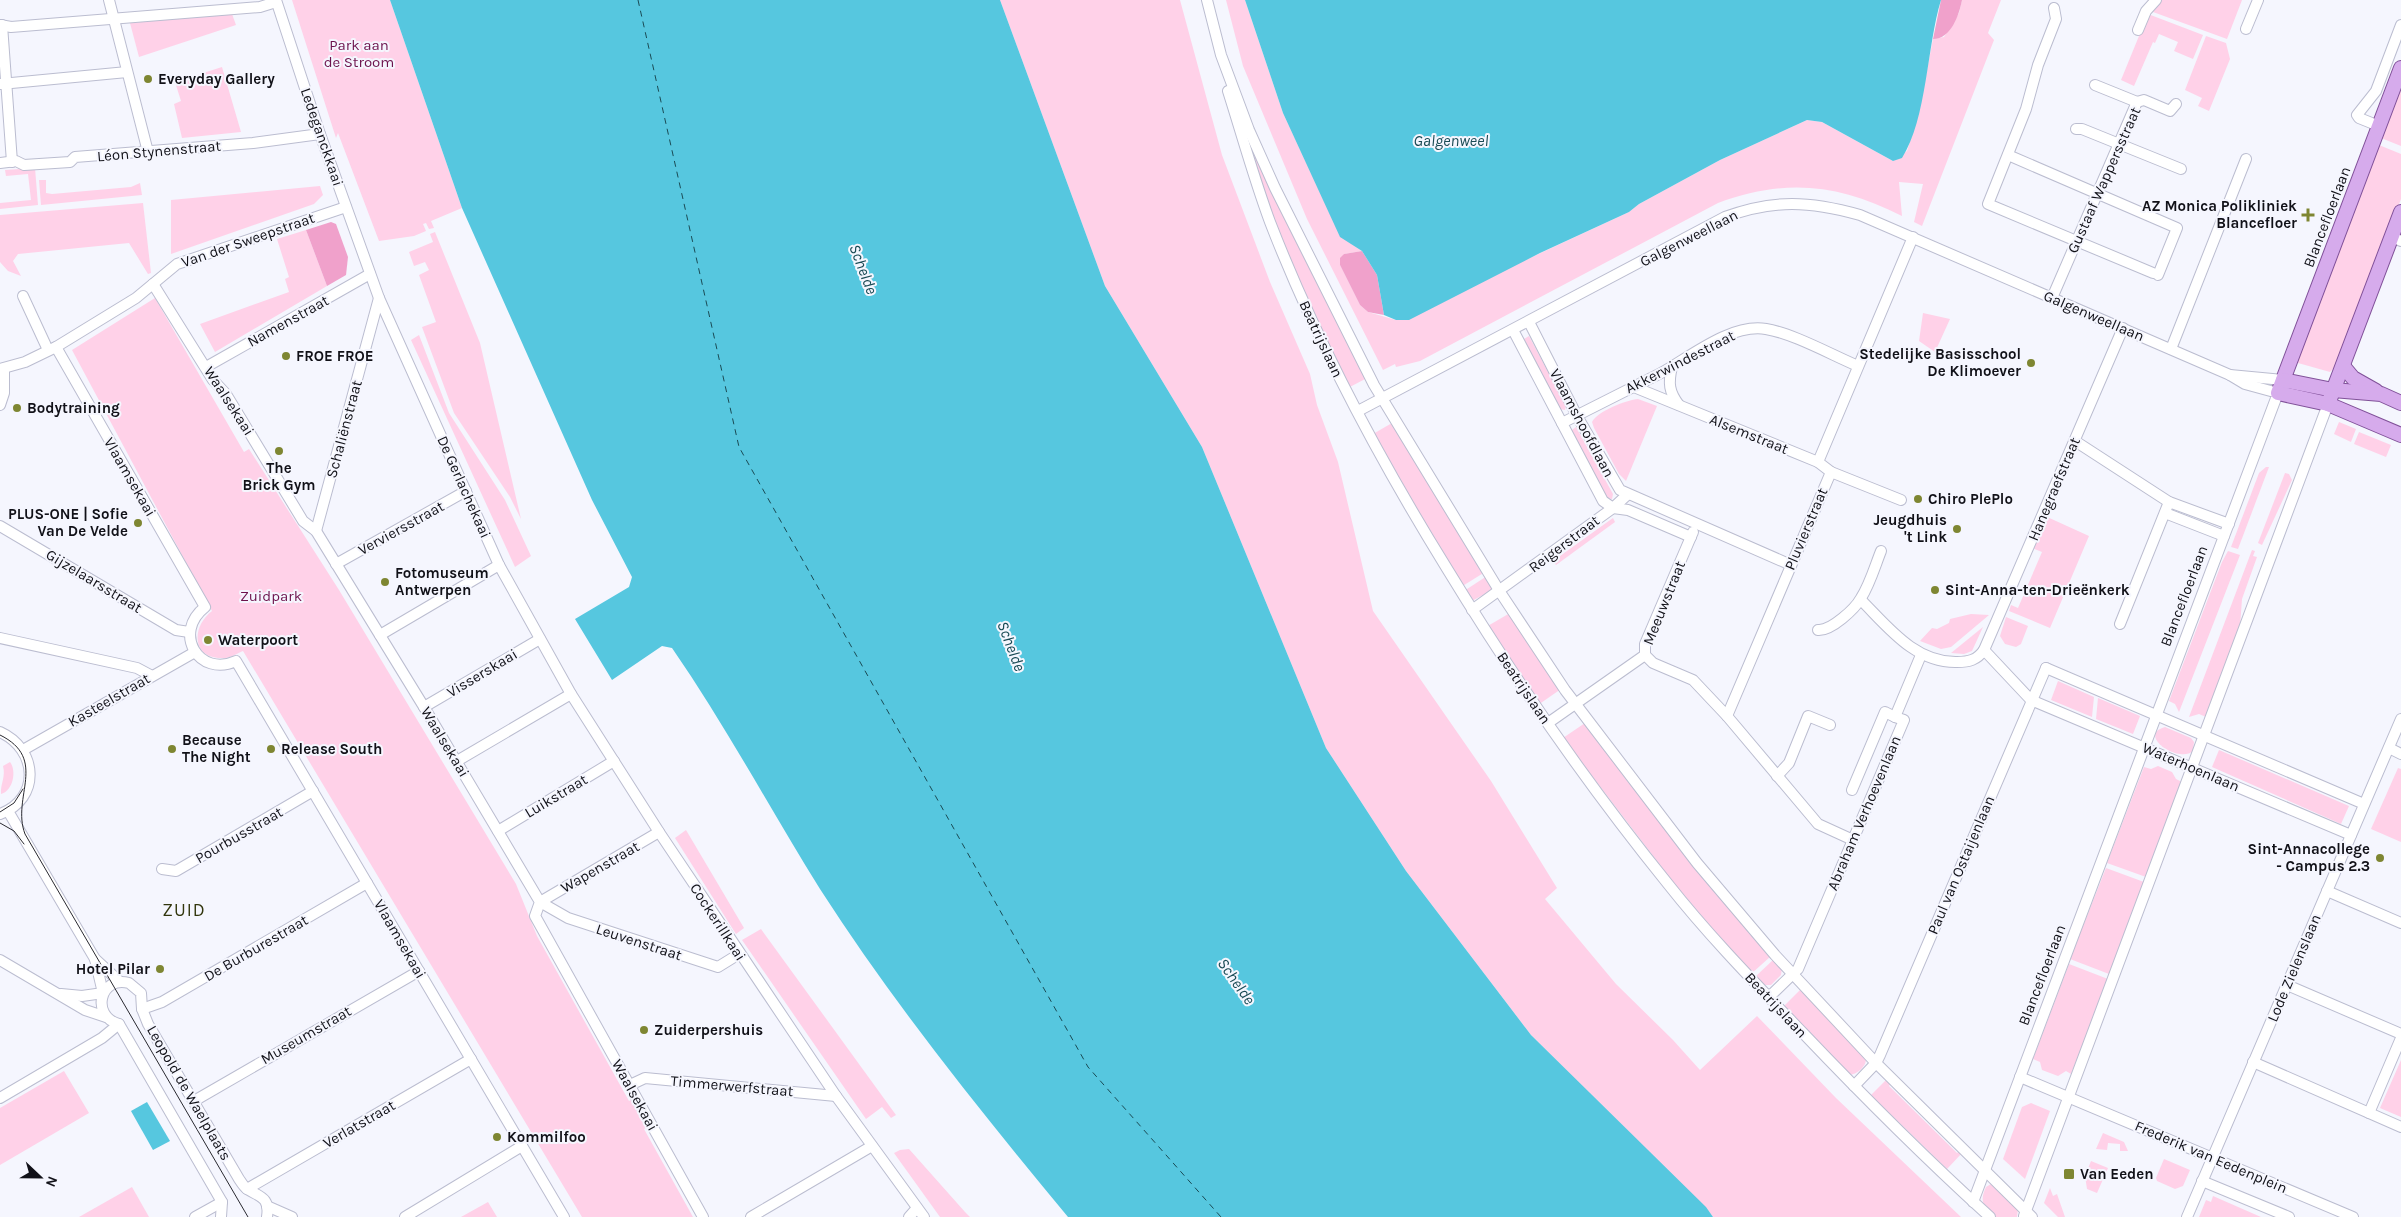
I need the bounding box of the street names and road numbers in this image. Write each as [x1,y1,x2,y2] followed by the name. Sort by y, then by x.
[297,86,347,188] street label: Ledeganckkaai
[2064,104,2145,256] street label: Gustaaf Wappersstraat
[96,137,222,165] street label: Léon Stynenstraat
[2299,164,2355,270] street label: Blancefloerlaan
[1637,206,1741,270] street label: Galgenweellaan
[179,209,317,271] street label: Van der Sweepstraat
[2041,287,2147,345] street label: Galgenweellaan
[244,291,332,351] street label: Namenstraat
[1295,298,1347,380] street label: Beatrijslaan
[1622,326,1738,397] street label: Akkerwindestraat
[200,363,258,439] street label: Waalsekaai
[1546,366,1618,480] street label: Vlaamshoofdlaan
[322,378,366,480] street label: Schaliënstraat
[1707,410,1791,458] street label: Alsemstraat
[433,433,495,541] street label: De Gerlachekaai
[100,434,160,520] street label: Vlaamsekaai
[2024,434,2084,544] street label: Hanegraefstraat
[1781,485,1832,573] street label: Pluvierstraat
[355,497,447,559] street label: Verviersstraat
[1525,511,1603,576] street label: Reigerstraat
[2156,543,2212,649] street label: Blancefloerlaan
[43,545,146,617] street label: Gijzelaarsstraat
[1639,558,1689,648] street label: Meeuwstraat
[443,645,521,701] street label: Visserskaai
[1493,648,1555,728] street label: Beatrijslaan
[65,669,153,731] street label: Kasteelstraat
[417,704,473,780] street label: Waalsekaai
[1823,733,1905,893] street label: Abraham Verhoevenlaan
[2140,738,2242,796] street label: Waterhoenlaan
[521,770,591,822] street label: Luikstraat
[1924,793,1998,937] street label: Paul van Ostaijenlaan
[192,803,286,867] street label: Pourbusstraat
[557,837,643,897] street label: Wapenstraat
[686,880,750,964] street label: Cockerillkaai
[370,896,430,982] street label: Vlaamsekaai
[201,911,312,985] street label: De Burburestraat
[2263,912,2325,1024] street label: Lode Zielenslaan
[594,920,685,964] street label: Leuvenstraat
[2014,922,2070,1028] street label: Blancefloerlaan
[1741,968,1811,1042] street label: Beatrijslaan
[258,1002,355,1068] street label: Museumstraat
[143,1022,235,1164] street label: Leopold de Waelplaats
[608,1056,662,1134] street label: Waalsekaai
[670,1072,794,1100] street label: Timmerwerfstraat
[320,1096,399,1152] street label: Verlatstraat
[2132,1117,2290,1197] street label: Frederik van Eedenplein

